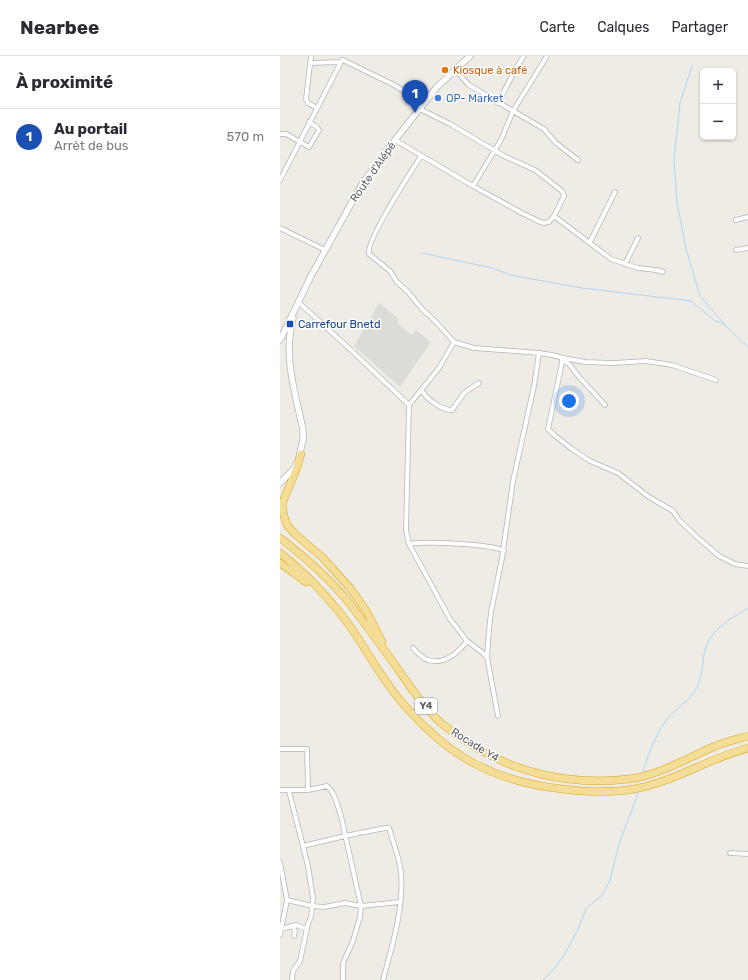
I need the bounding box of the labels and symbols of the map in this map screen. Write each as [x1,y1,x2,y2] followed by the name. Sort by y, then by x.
[453,64,527,77] place label: Kiosque à café
[440,65,450,75] marker: Kiosque à café
[402,80,428,113] pin: 1
[446,92,504,105] place label: OP- Market
[433,93,443,103] marker: OP- Market
[347,139,399,205] street label: Route d'Alépé
[298,318,380,331] place label: Carrefour Bnetd
[285,319,295,329] marker: Carrefour Bnetd
[559,391,579,411] your location
[415,698,437,714] road number: Y4
[449,725,501,765] street label: Rocade Y4

